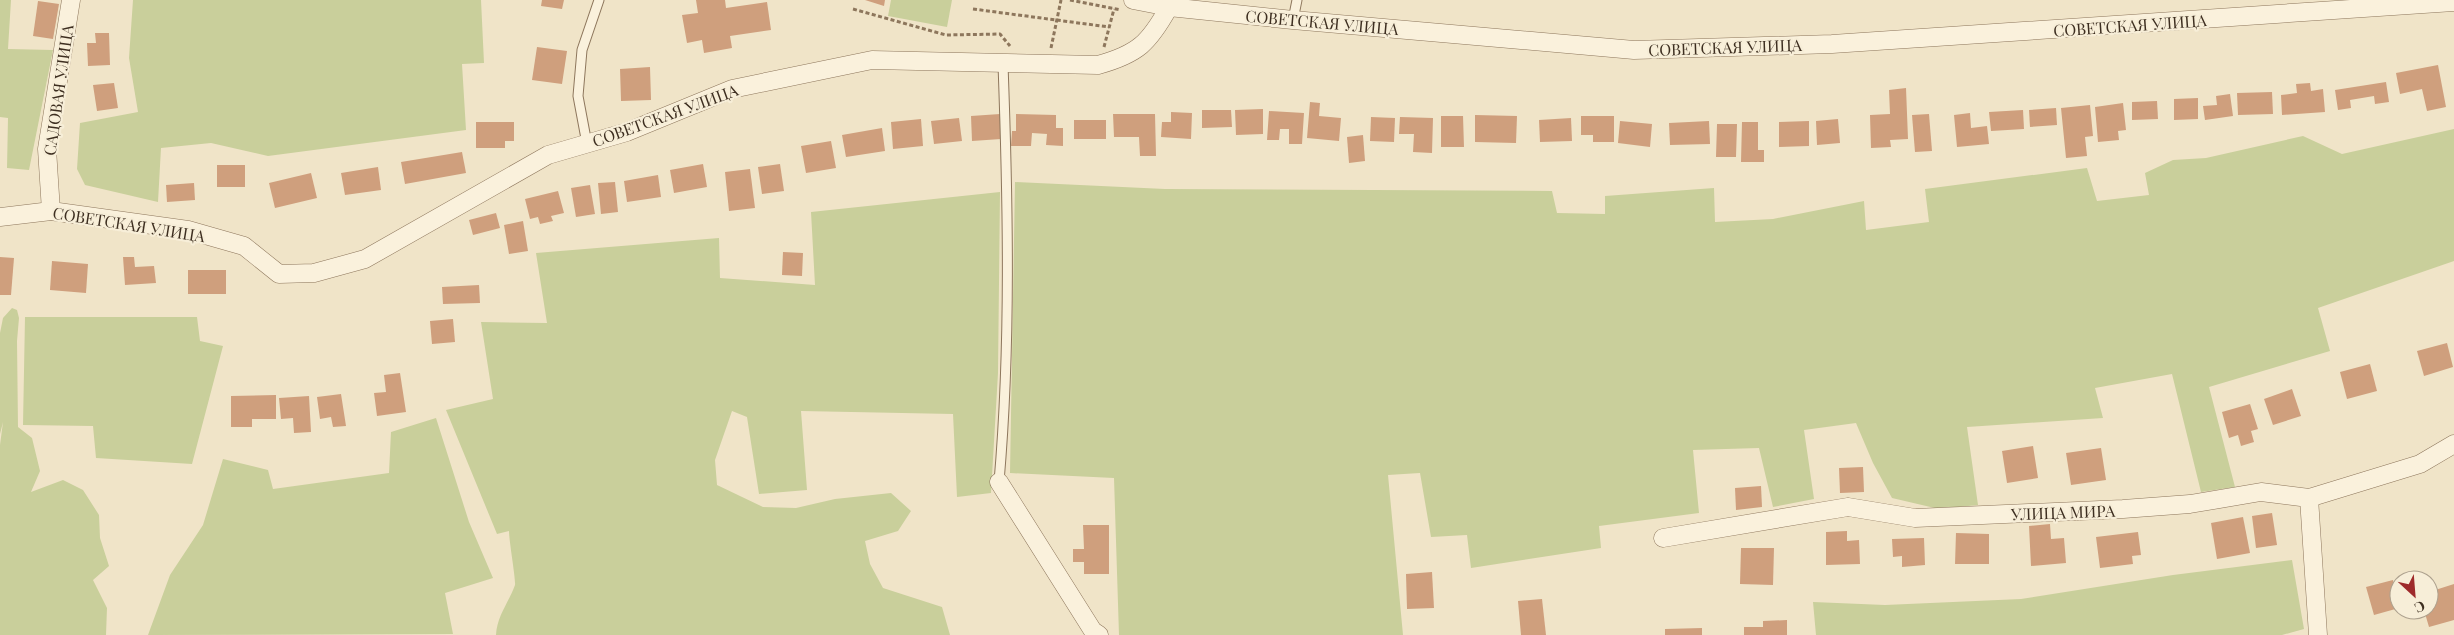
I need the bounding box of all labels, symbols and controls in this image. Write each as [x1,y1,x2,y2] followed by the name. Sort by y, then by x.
[1245,5,1400,39] street label: СОВЕТСКАЯ УЛИЦА
[2053,9,2208,41] street label: СОВЕТСКАЯ УЛИЦА
[38,22,78,157] street label: САДОВАЯ УЛИЦА
[1648,34,1803,60] street label: СОВЕТСКАЯ УЛИЦА
[589,79,742,151] street label: СОВЕТСКАЯ УЛИЦА
[51,202,207,247] street label: СОВЕТСКАЯ УЛИЦА
[2010,500,2116,524] street label: УЛИЦА МИРА
[2389,570,2439,620] north arrow
[2411,596,2429,618] text: С

